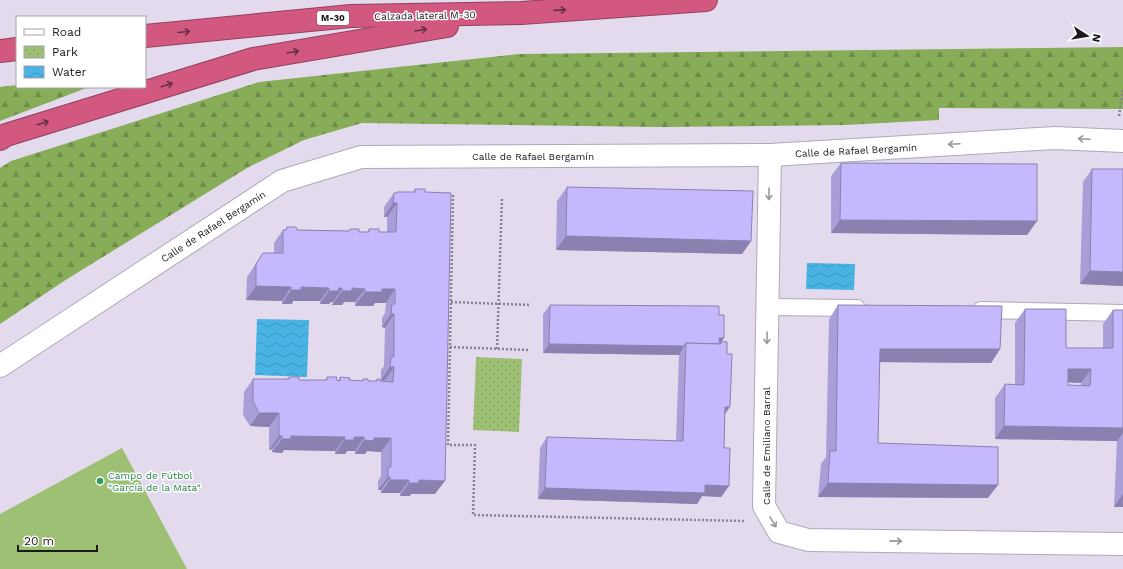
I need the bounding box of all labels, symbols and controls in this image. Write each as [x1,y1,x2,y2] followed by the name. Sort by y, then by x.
[553,7,566,14] one-way arrow
[374,9,476,22] street label: Calzada lateral M-30
[317,11,349,25] road number: M-30
[16,16,146,88] legend
[1067,16,1107,56] north arrow
[52,25,81,39] text: Road
[414,26,427,34] one-way arrow
[177,28,190,35] one-way arrow
[1089,33,1103,43] text: N
[52,45,78,59] text: Park
[286,48,299,56] one-way arrow
[52,65,87,79] text: Water
[161,81,174,88] one-way arrow
[36,119,49,126] one-way arrow
[1078,136,1091,143] one-way arrow
[948,141,961,148] one-way arrow
[795,142,917,159] street label: Calle de Rafael Bergamín
[472,151,594,162] street label: Calle de Rafael Bergamín
[766,187,773,200] one-way arrow
[159,189,268,264] street label: Calle de Rafael Bergamín
[763,331,771,344] one-way arrow
[761,387,772,505] street label: Calle de Emiliano Barral
[108,470,201,493] place label: Campo de Fútbol "García de la Mata"
[95,476,105,486] marker: Campo de Fútbol "García de la Mata"
[769,516,777,527] one-way arrow
[18,527,97,553] scale bar
[24,534,54,548] text: 20 m
[889,537,902,545] one-way arrow

